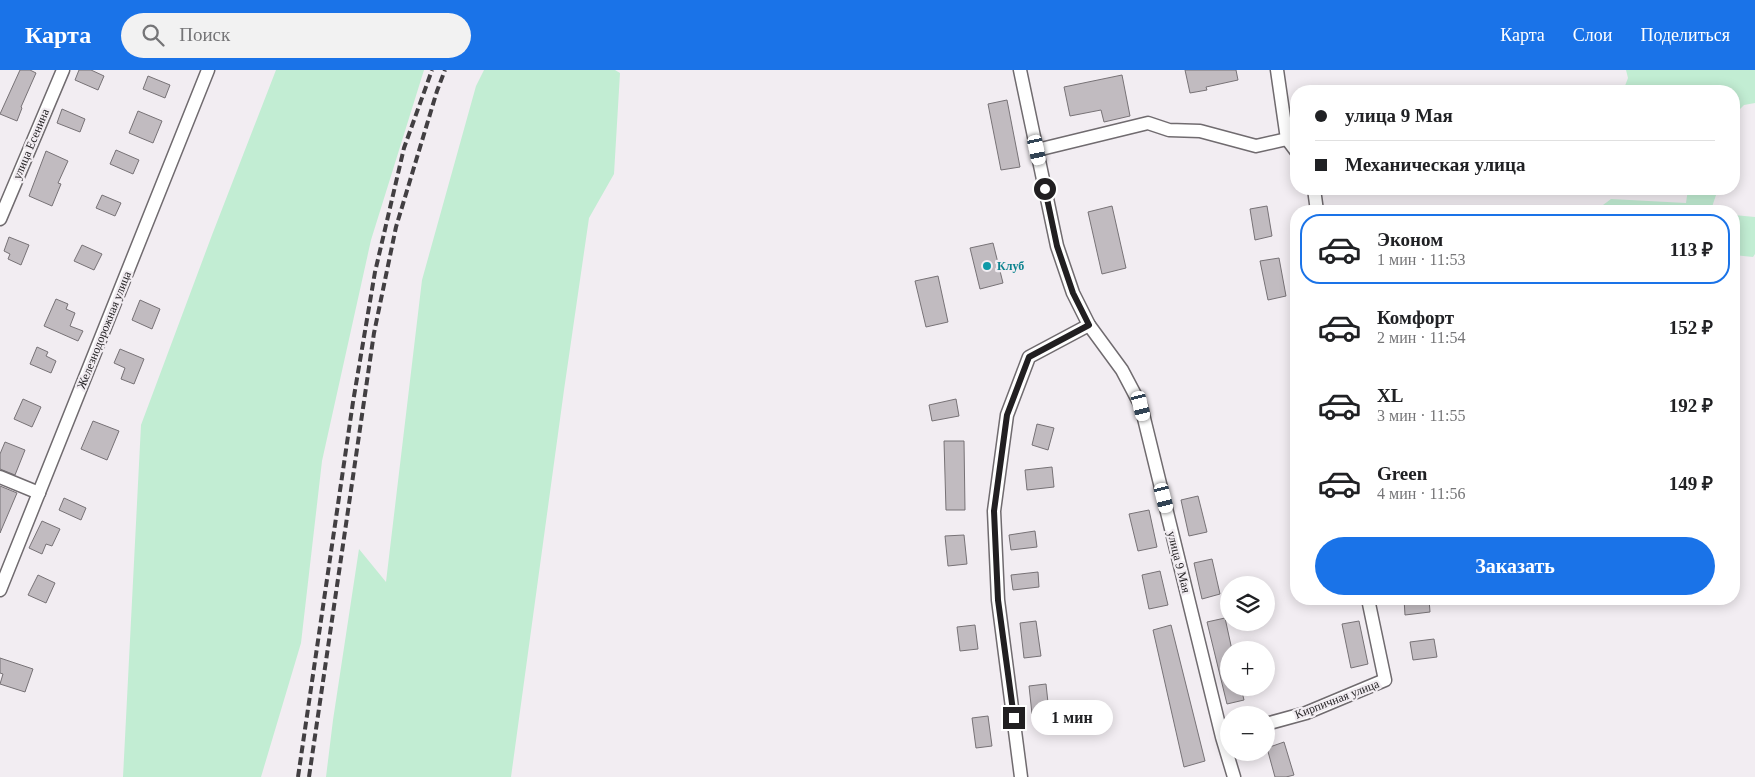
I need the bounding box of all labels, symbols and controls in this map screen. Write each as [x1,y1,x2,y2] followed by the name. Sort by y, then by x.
[121,13,471,58] search box
[139,21,167,49] icon: search
[25,22,91,48] text: Карта
[179,24,230,45] text: Поиск
[1500,25,1545,45] text: Карта
[1573,25,1612,45] text: Слои
[1640,25,1730,45] text: Поделиться
[1345,105,1453,126] text: улица 9 Мая
[10,106,52,181] street label: улица Есенина
[1026,134,1047,166] car
[1345,154,1525,175] text: Механическая улица
[1034,178,1056,200] route start
[1317,227,1362,272] icon: car
[1377,229,1443,250] text: Эконом
[1670,239,1713,260] text: 113 ₽
[1377,251,1465,268] text: 1 мин · 11:53
[997,259,1024,273] place label: Клуб
[981,260,993,272] marker: Клуб
[74,268,134,391] street label: Железнодорожная улица
[1317,305,1362,350] icon: car
[1377,307,1454,328] text: Комфорт
[1669,317,1713,338] text: 152 ₽
[1377,329,1465,346] text: 2 мин · 11:54
[1317,383,1362,428] icon: car
[1377,385,1403,406] text: XL
[1130,390,1151,422] car
[1669,395,1713,416] text: 192 ₽
[1377,407,1465,424] text: 3 мин · 11:55
[1317,461,1362,506] icon: car
[1377,463,1427,484] text: Green
[1669,473,1713,494] text: 149 ₽
[1153,482,1174,514] car
[1377,485,1465,502] text: 4 мин · 11:56
[1165,530,1194,595] street label: улица 9 Мая
[1315,537,1715,595] button: Заказать
[1220,576,1275,761] map controls
[1220,576,1275,631] button: layers
[1220,641,1275,696] button: +
[1293,676,1382,722] street label: Кирпичная улица
[1032,700,1114,736] callout: 1 мин
[1220,706,1275,761] button: −
[1003,707,1025,729] route end
[1051,709,1093,726] text: 1 мин

